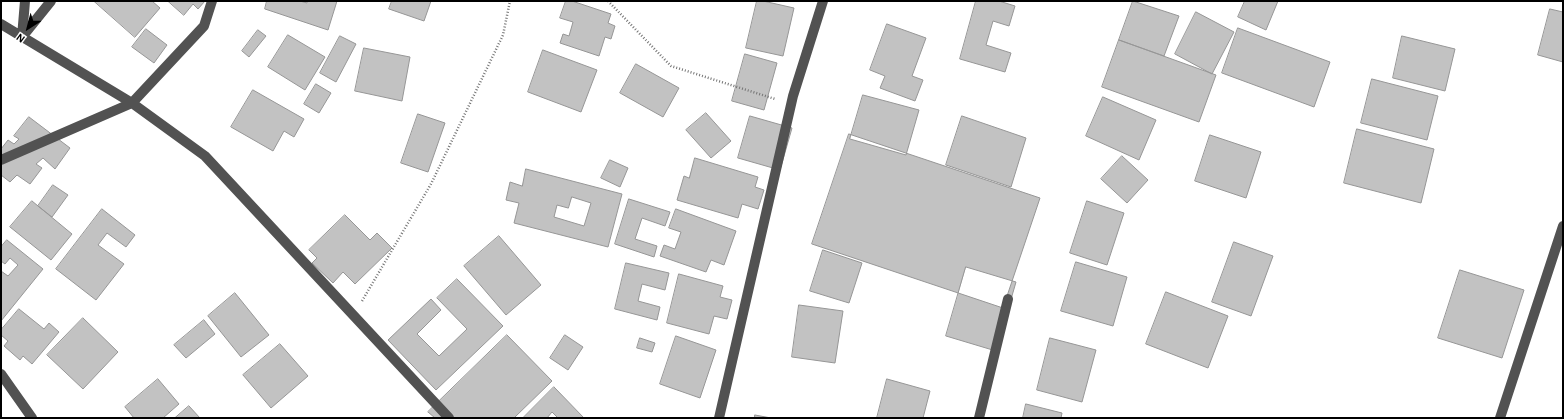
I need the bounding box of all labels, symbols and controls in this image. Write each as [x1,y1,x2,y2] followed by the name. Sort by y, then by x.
[8,8,48,48] north arrow
[14,31,27,45] text: N

